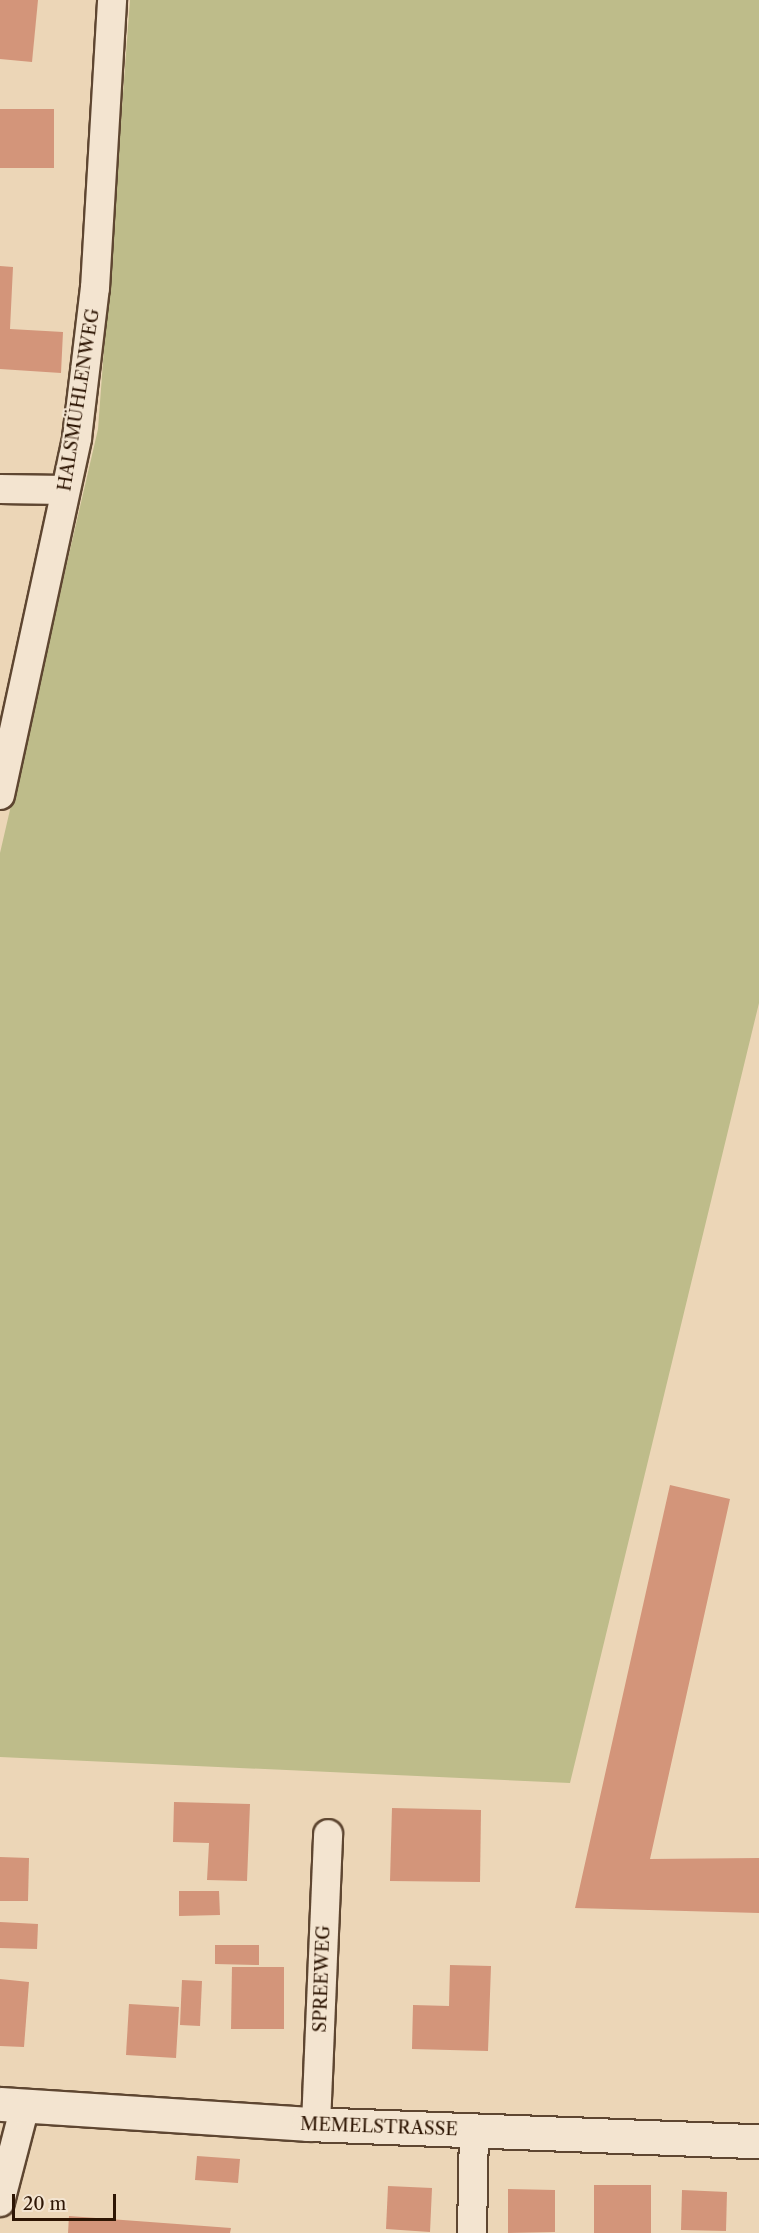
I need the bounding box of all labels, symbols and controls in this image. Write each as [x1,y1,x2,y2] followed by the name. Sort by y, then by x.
[54,307,104,493] street label: HALSMÜHLENWEG
[309,1925,335,2033] street label: SPREEWEG
[300,2113,458,2141] street label: MEMELSTRASSE
[15,2182,118,2220] scale bar
[23,2193,66,2215] text: 20 m

